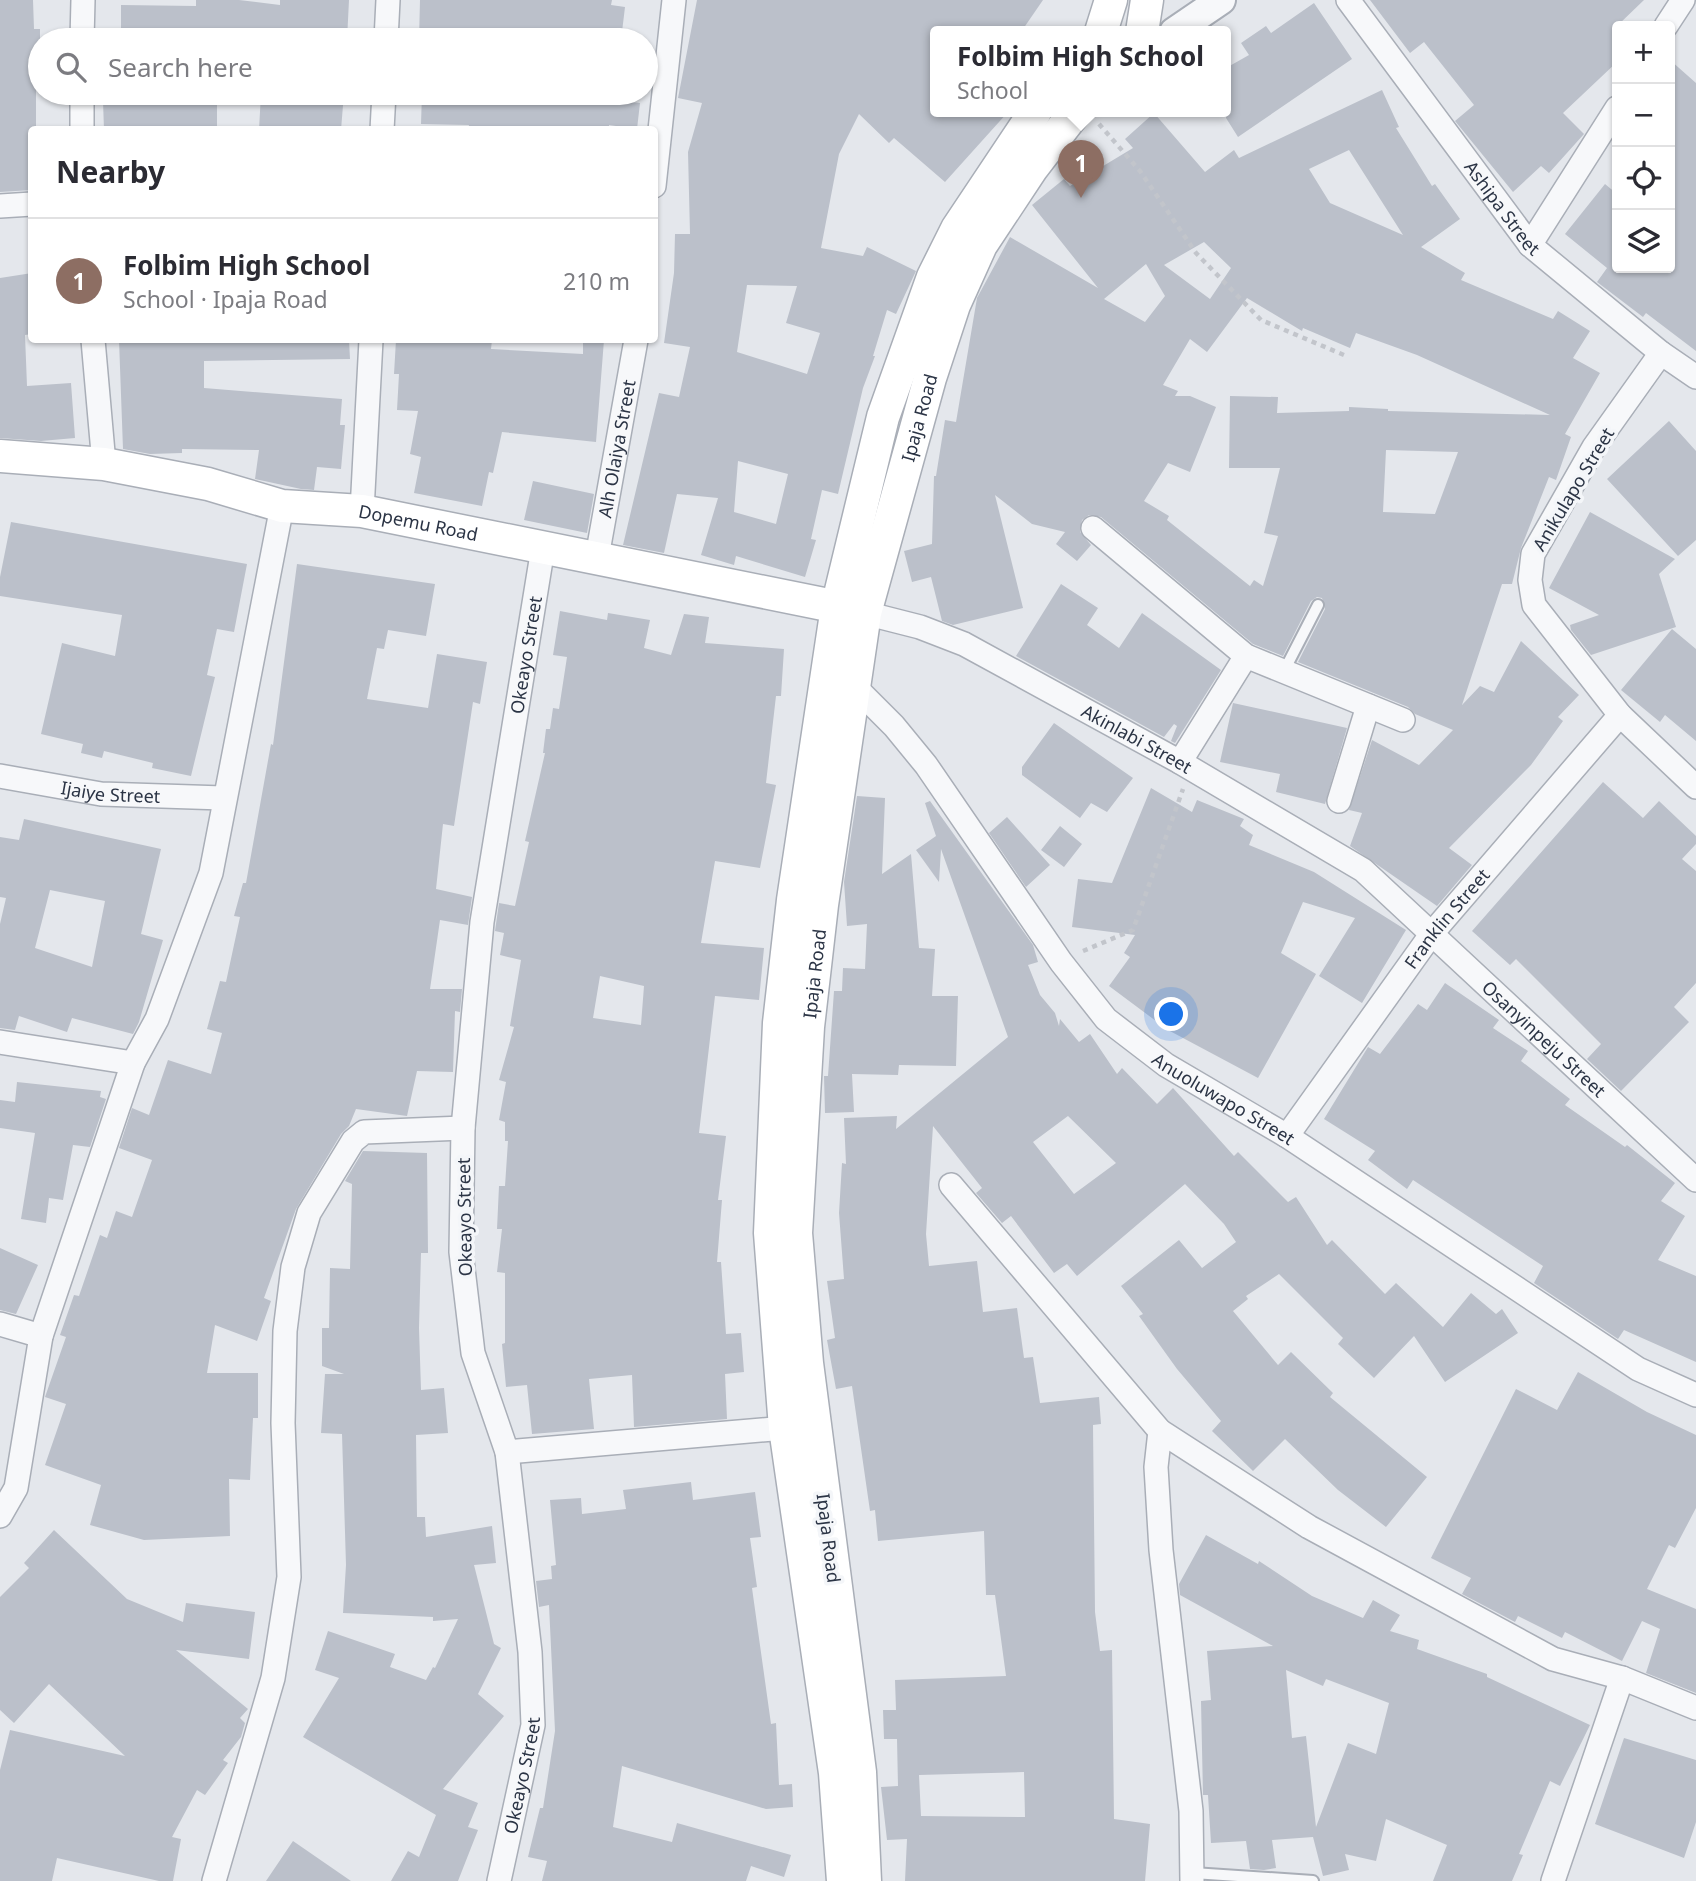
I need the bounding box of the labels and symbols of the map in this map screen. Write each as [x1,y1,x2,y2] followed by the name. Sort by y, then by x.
[1058,140,1104,198] pin: 1
[1459,156,1546,261] street label: Ashipa Street
[895,371,943,464] street label: Ipaja Road
[592,377,641,520] street label: Alh Olaiya Street
[1527,423,1620,555] street label: Anikulapo Street
[357,499,480,546] street label: Dopemu Road
[504,594,547,716] street label: Okeayo Street
[1077,699,1197,779] street label: Akinlabi Street
[59,775,161,808] street label: Ijaiye Street
[1399,863,1495,973] street label: Franklin Street
[797,928,831,1020] street label: Ipaja Road
[1477,975,1612,1103] street label: Osanyinpeju Street
[1154,997,1188,1031] your location
[1147,1047,1300,1150] street label: Anuoluwapo Street
[451,1157,477,1277] street label: Okeayo Street
[812,1492,846,1584] street label: Ipaja Road
[498,1716,545,1836] street label: Okeayo Street

